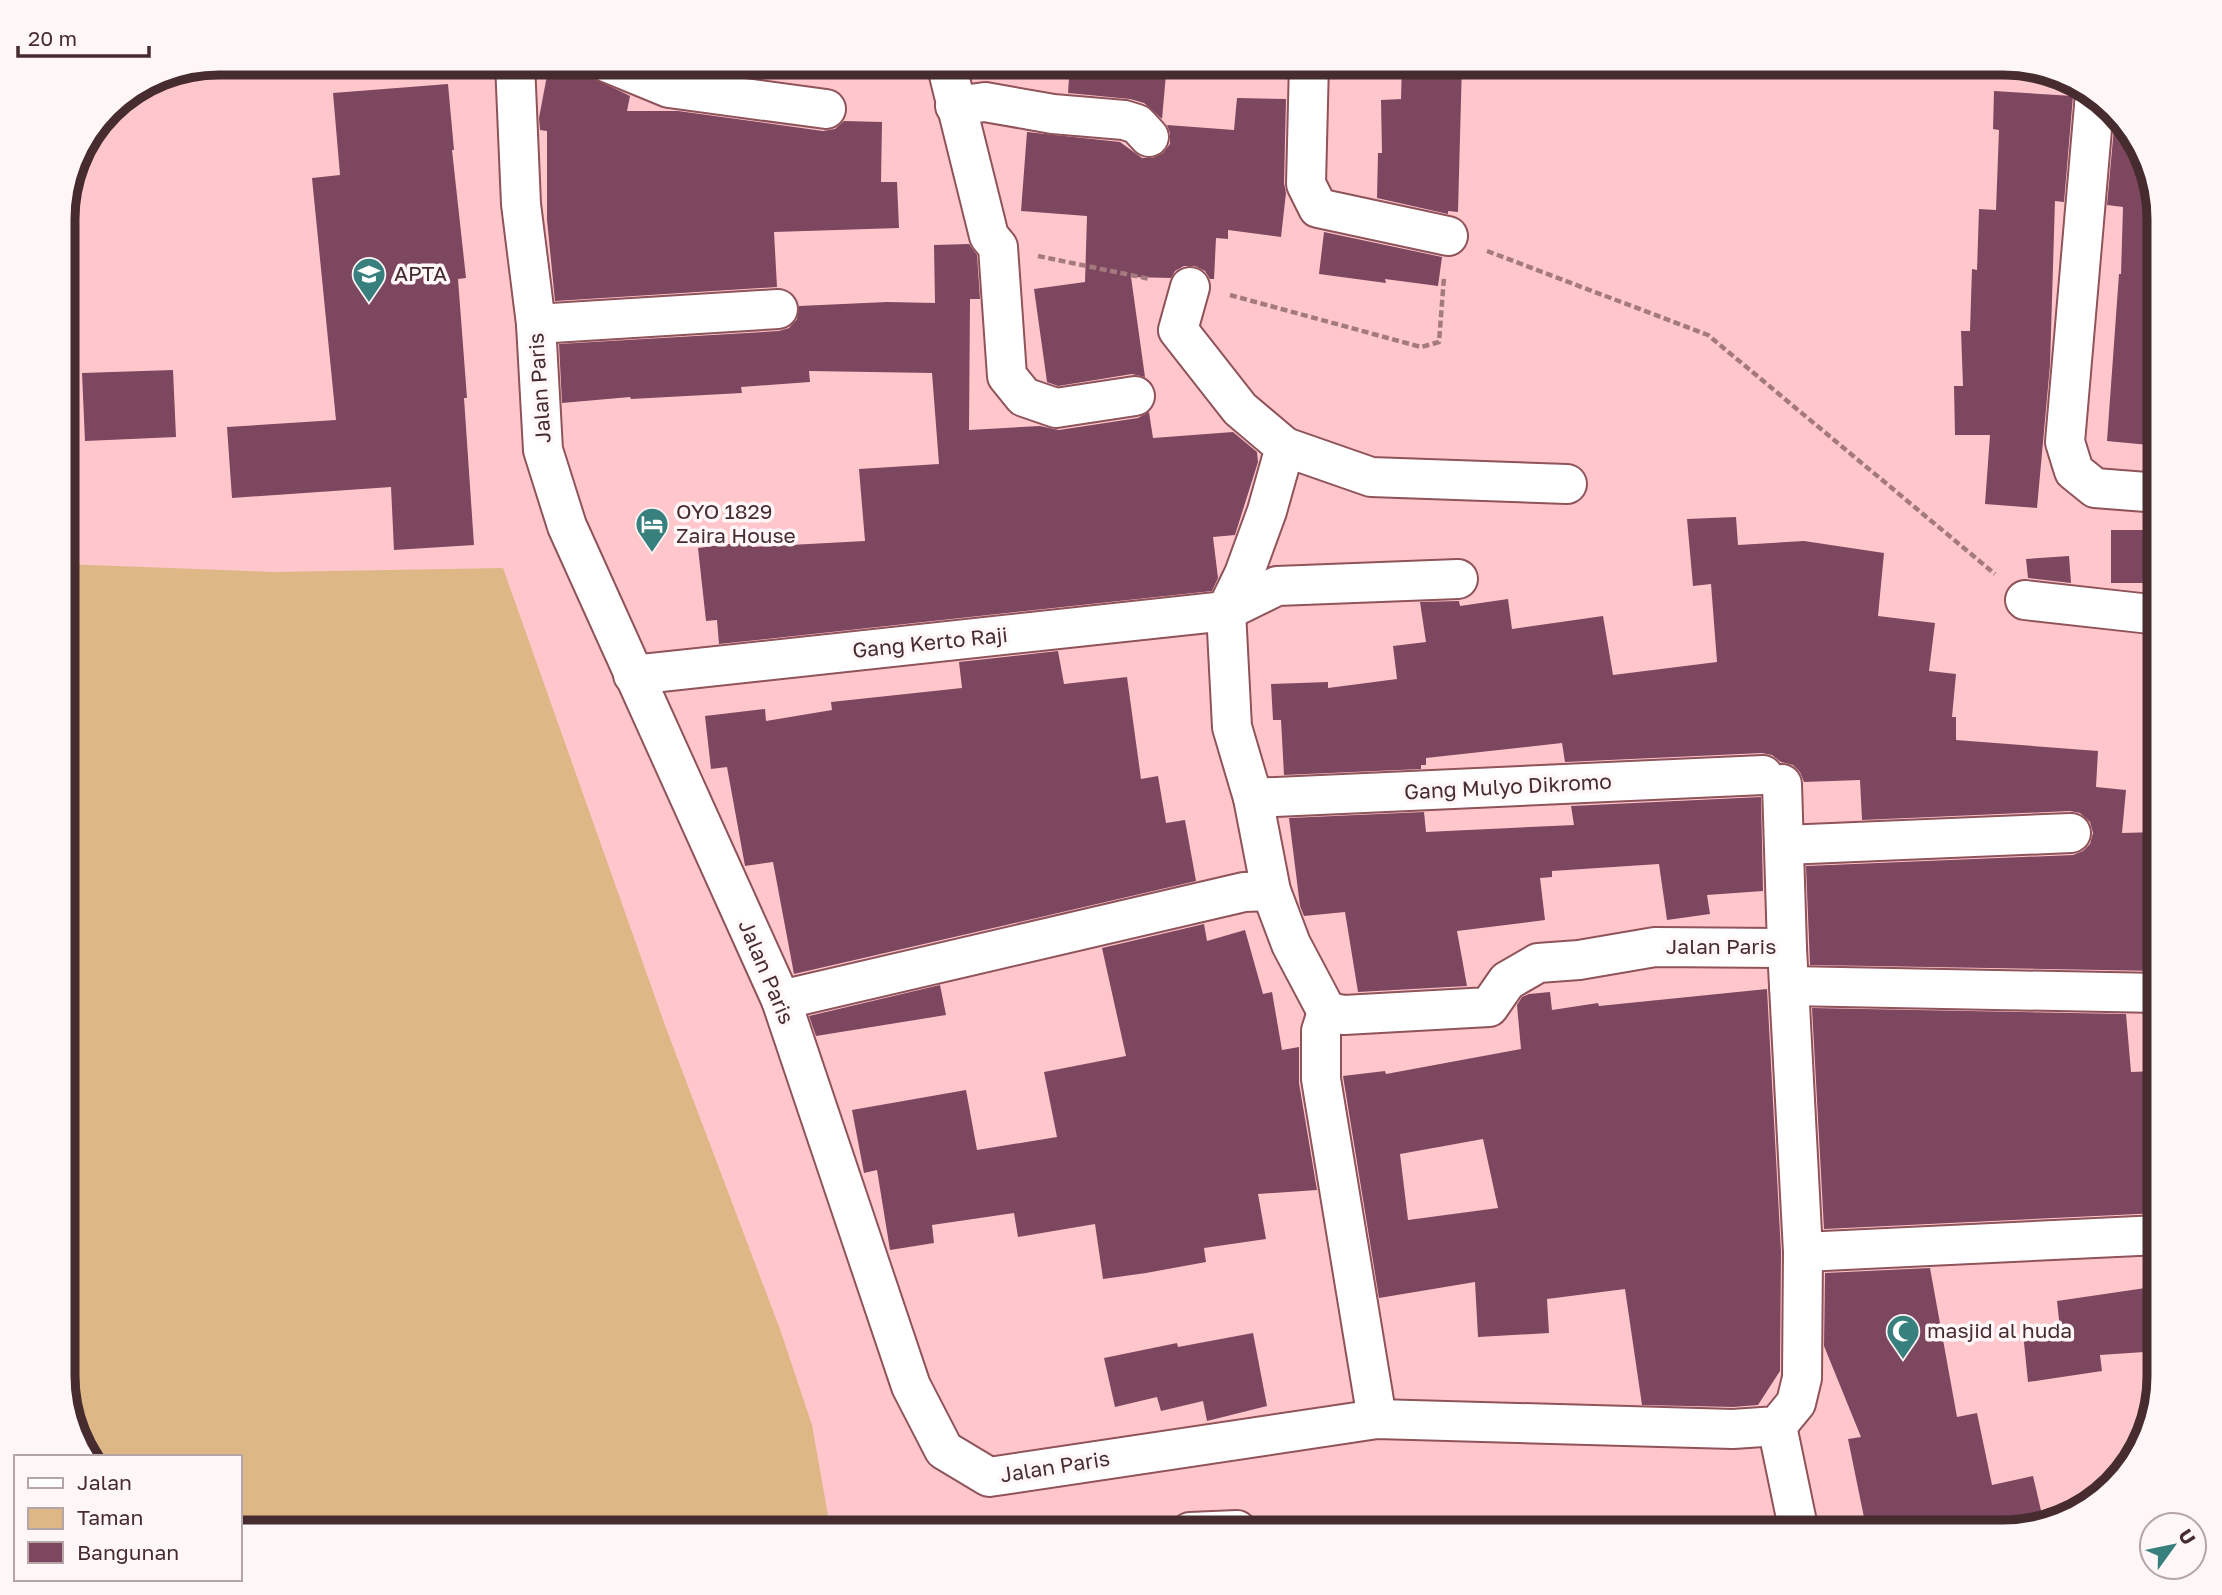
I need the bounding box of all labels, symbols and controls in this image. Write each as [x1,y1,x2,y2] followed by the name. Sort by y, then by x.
[18,14,149,58] scale bar
[28,25,77,51] text: 20 m
[350,255,388,304] school or university icon: APTA
[394,260,447,286] place label: APTA
[522,332,556,444] street label: Jalan Paris
[676,498,796,548] place label: OYO 1829 Zaira House
[633,505,671,554] hotel icon: OYO 1829 Zaira House
[851,621,1009,663] street label: Gang Kerto Raji
[1403,768,1612,804] street label: Gang Mulyo Dikromo
[733,916,801,1028] street label: Jalan Paris
[1666,933,1776,959] street label: Jalan Paris
[1884,1312,1922,1361] mosque icon: masjid al huda
[1927,1317,2072,1343] place label: masjid al huda
[998,1445,1112,1488] street label: Jalan Paris
[14,1455,242,1581] legend
[77,1469,132,1495] text: Jalan
[77,1504,143,1530] text: Taman
[2138,1511,2208,1581] north arrow
[2174,1524,2201,1549] text: U
[77,1539,179,1565] text: Bangunan

